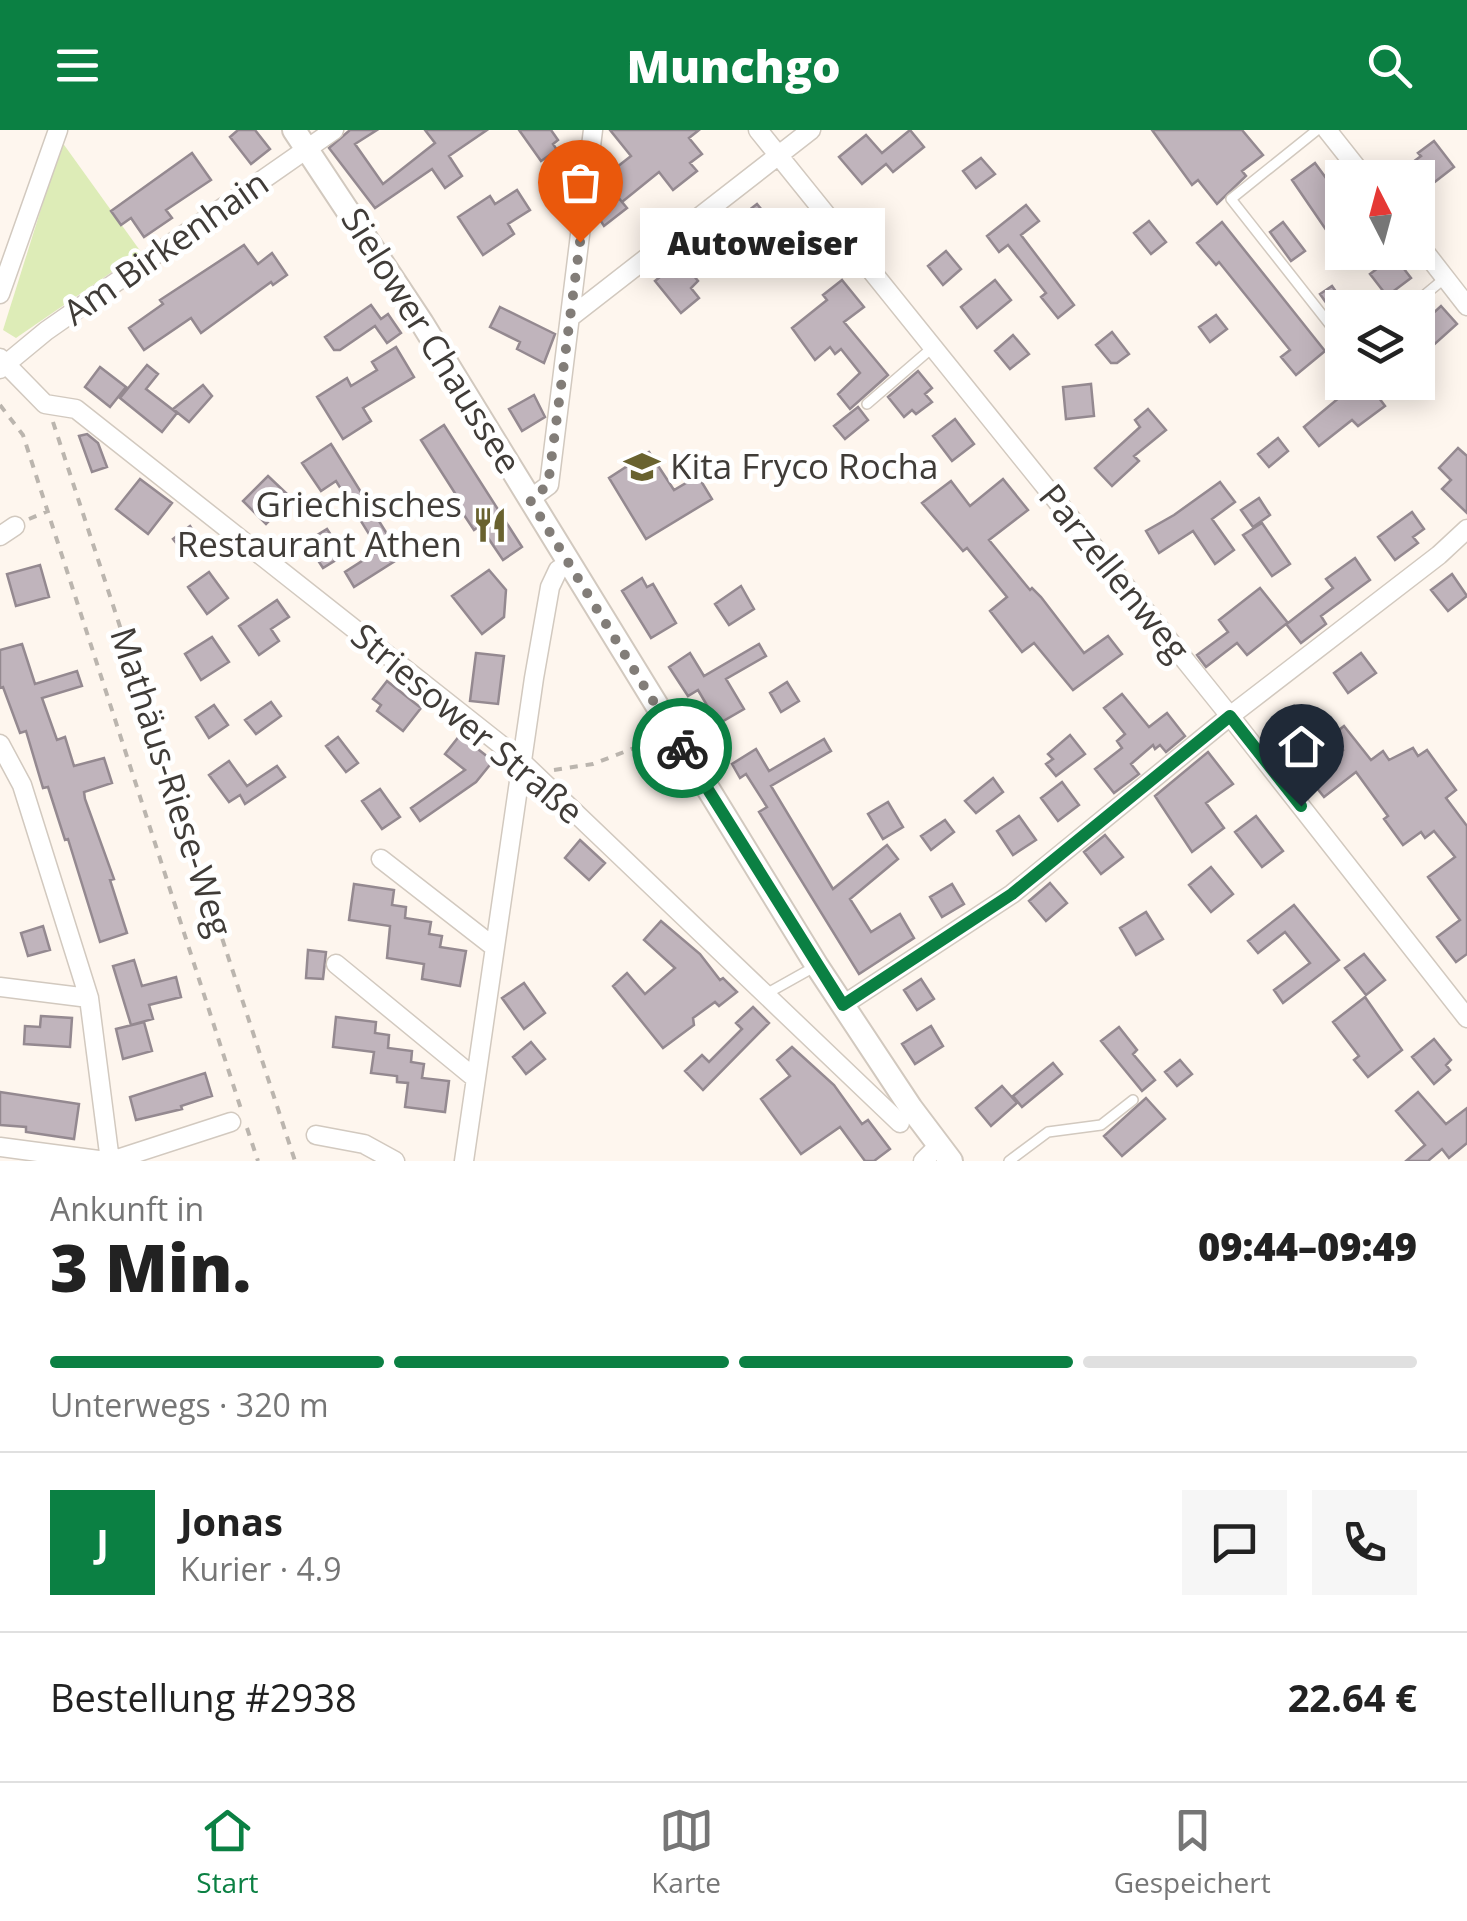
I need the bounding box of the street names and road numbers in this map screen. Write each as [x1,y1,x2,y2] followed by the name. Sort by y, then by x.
[53,159,277,335] street label: Am Birkenhain
[332,198,533,482] street label: Sielower Chaussee
[1029,474,1201,671] street label: Parzellenweg
[342,612,594,834] street label: Striesower Straße
[100,621,245,942] street label: Mathäus-Riese-Weg

